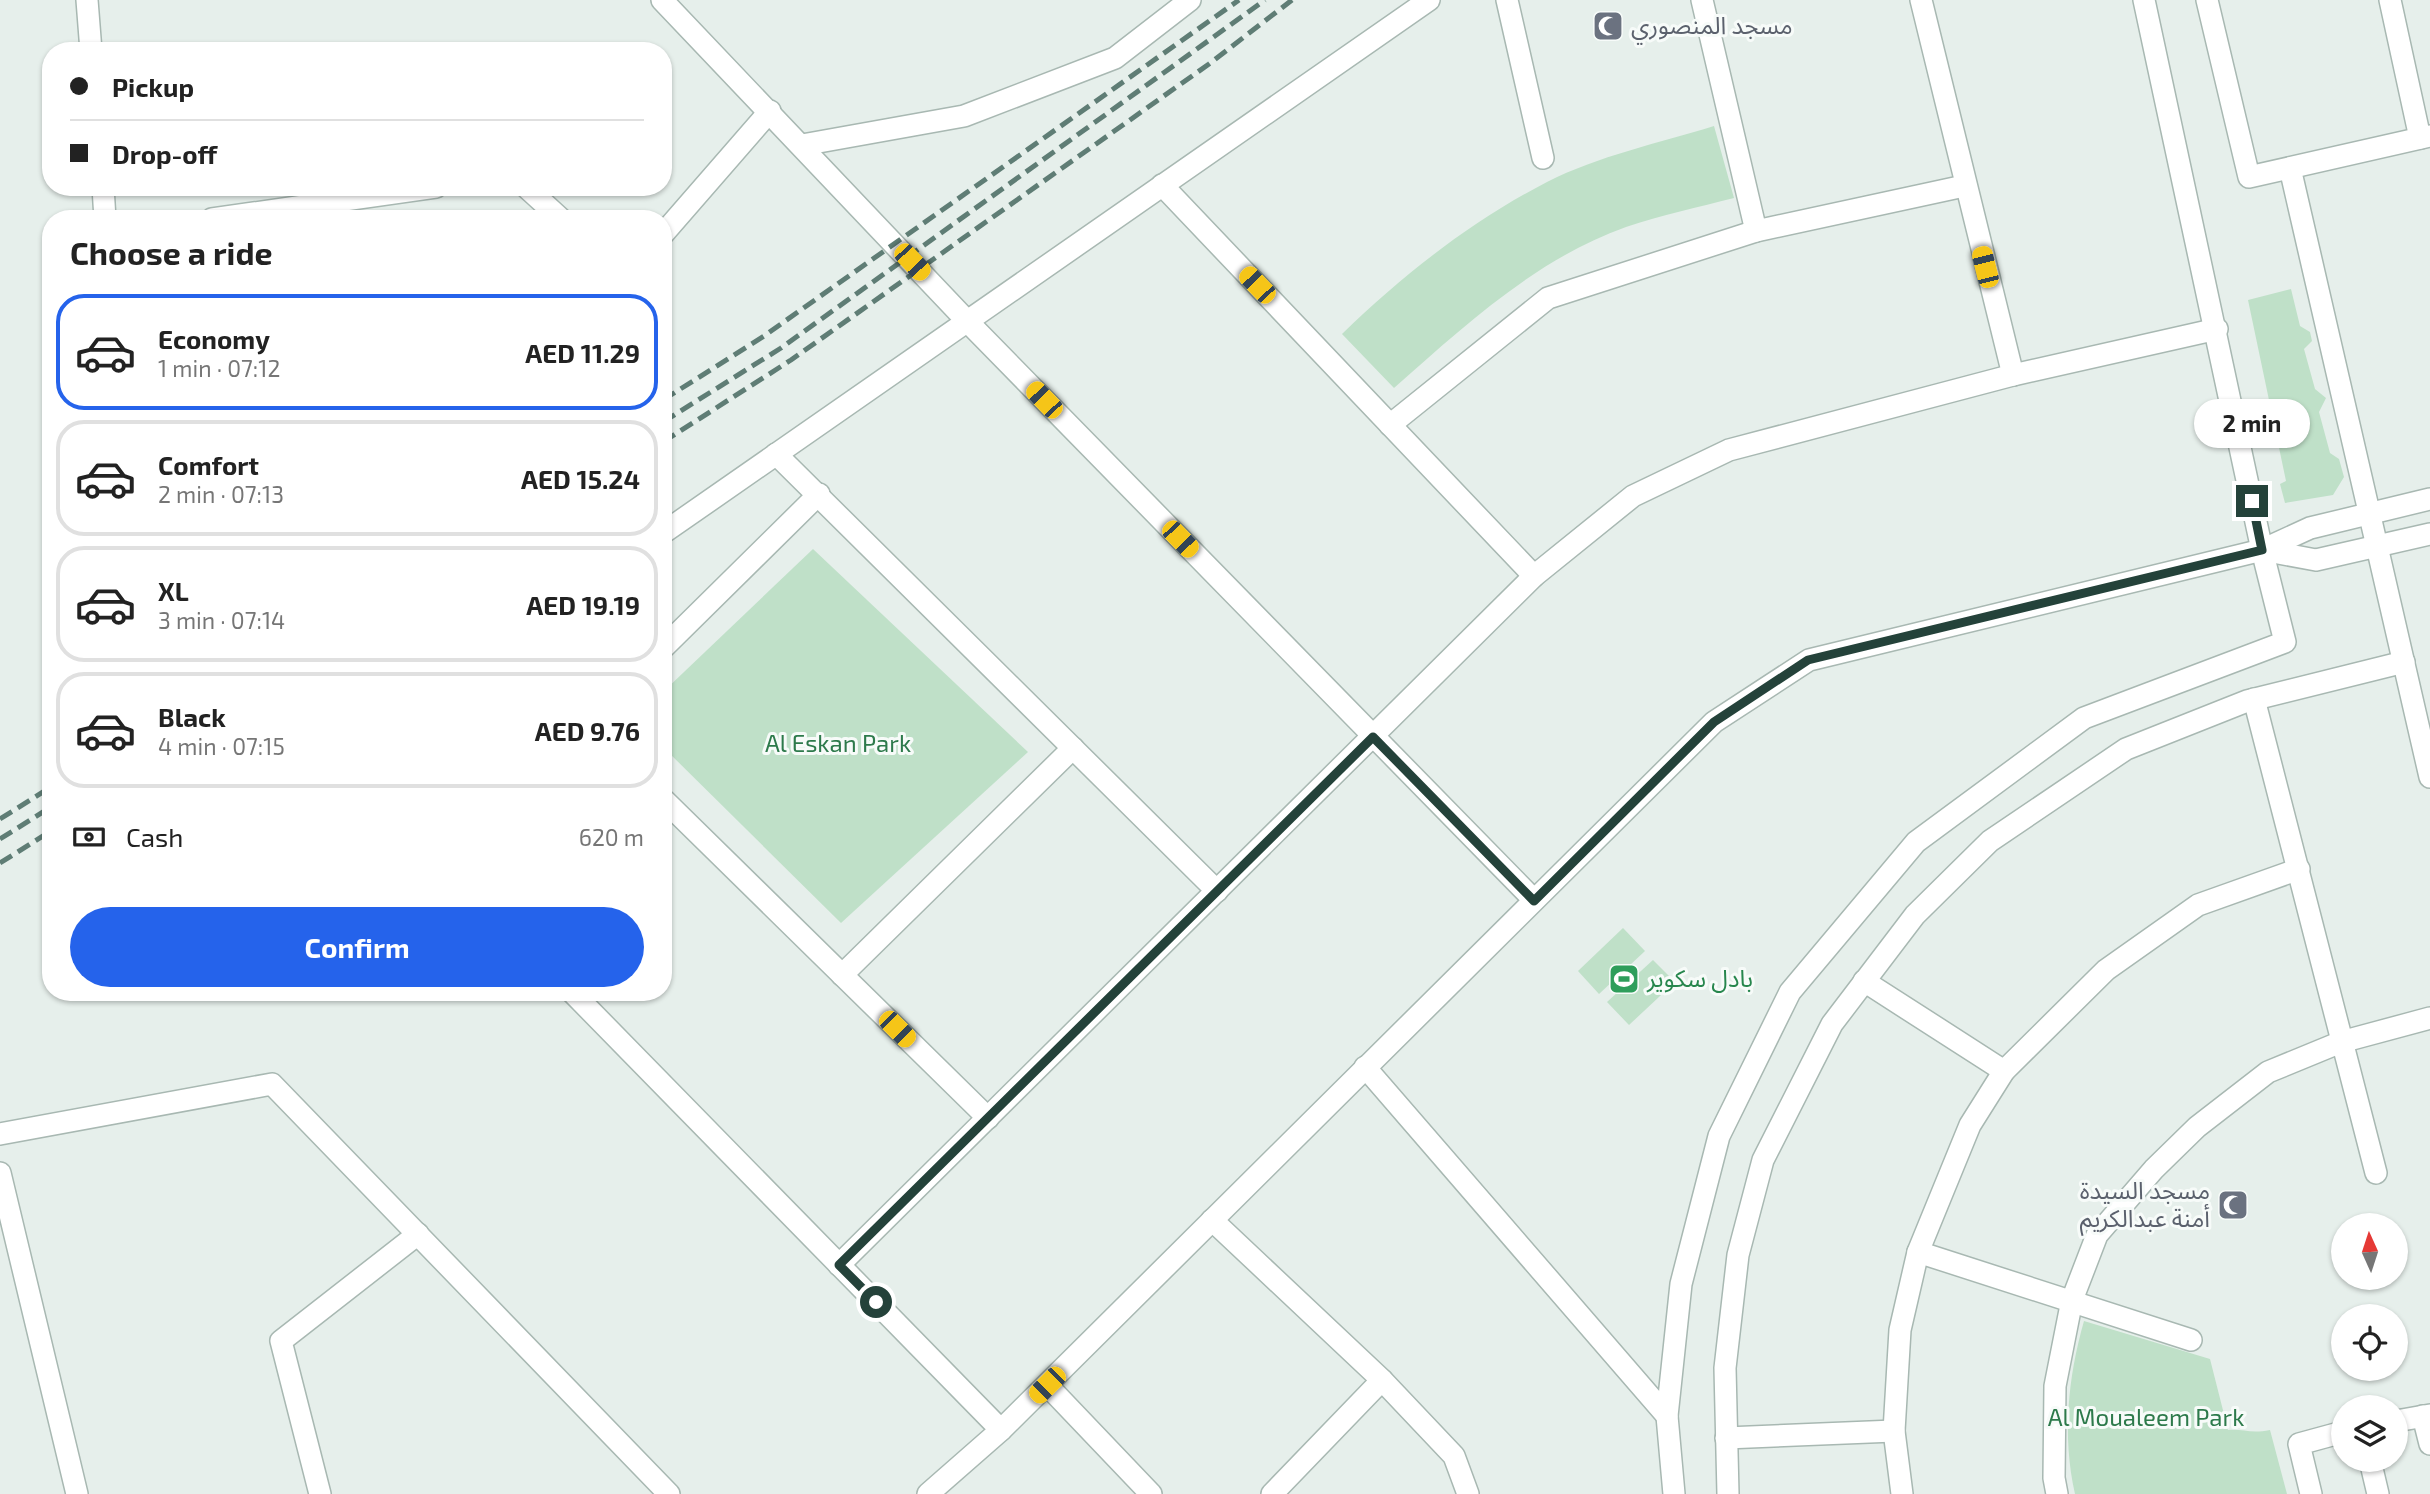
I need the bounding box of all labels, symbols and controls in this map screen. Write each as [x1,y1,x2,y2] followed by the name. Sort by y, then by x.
[1591,9,1625,43] mosque icon: مسجد المنصوري
[1631,10,1793,45] place label: مسجد المنصوري
[112,71,194,102] text: Pickup
[112,138,217,169] text: Drop-off
[70,233,273,271] text: Choose a ride
[890,239,935,285] car
[1970,244,2001,290] car
[1235,263,1280,307] car
[74,321,137,384] icon: car
[158,323,270,354] text: Economy
[525,337,640,368] text: AED 11.29
[158,354,280,382] text: 1 min · 07:12
[1022,378,1067,422] car
[2194,400,2310,448] callout: 2 min
[2223,409,2281,437] text: 2 min
[74,447,137,510] icon: car
[158,449,259,480] text: Comfort
[521,463,640,494] text: AED 15.24
[158,480,284,508] text: 2 min · 07:13
[2236,485,2268,517] route end
[1158,517,1203,561] car
[74,573,137,636] icon: car
[158,575,189,606] text: XL
[526,589,640,620] text: AED 19.19
[158,606,285,634] text: 3 min · 07:14
[74,699,137,762] icon: car
[158,701,226,732] text: Black
[535,715,640,746] text: AED 9.76
[765,728,911,757] park label: Al Eskan Park
[158,732,285,760] text: 4 min · 07:15
[70,818,108,856] icon: cash
[126,821,183,852] text: Cash
[579,823,644,851] text: 620 m
[70,907,644,987] button: Confirm
[1607,962,1641,996] sports icon: بادل سكوير
[1646,963,1753,993] place label: بادل سكوير
[875,1007,920,1051] car
[2080,1175,2210,1236] place label: مسجد السيدة أمنة عبدالكريم
[2216,1188,2250,1222] mosque icon: مسجد السيدة أمنة عبدالكريم
[2331,1213,2408,1290] north arrow
[2331,1213,2408,1472] map controls
[860,1286,892,1318] route start
[2331,1304,2408,1381] button: locate
[1025,1363,1070,1407] car
[2331,1395,2408,1472] button: layers
[2048,1402,2244,1431] park label: Al Moualeem Park

